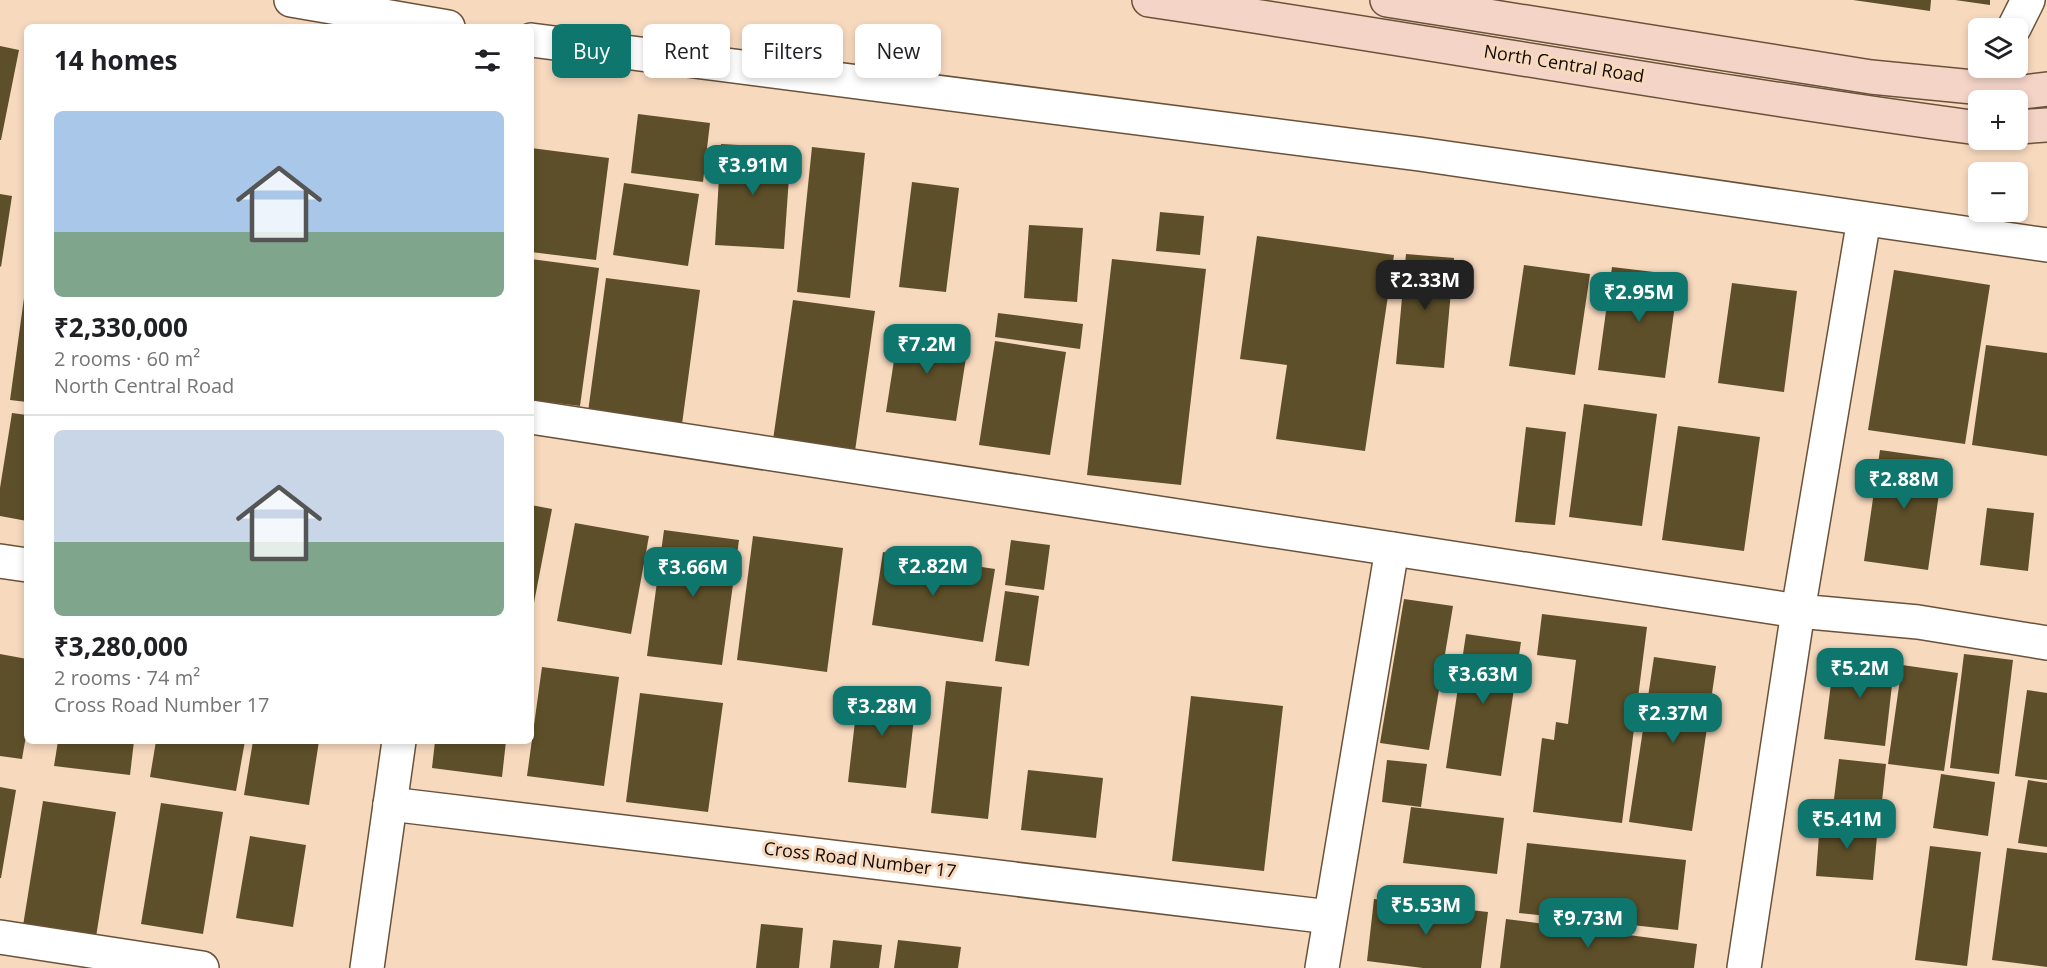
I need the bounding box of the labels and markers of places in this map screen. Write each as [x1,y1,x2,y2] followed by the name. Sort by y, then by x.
[704,145,802,196] pin: ₹3.91M
[1376,260,1474,311] pin: ₹2.33M
[1590,272,1688,323] pin: ₹2.95M
[885,324,969,375] pin: ₹7.2M
[1855,459,1953,510] pin: ₹2.88M
[884,546,982,597] pin: ₹2.82M
[644,547,742,598] pin: ₹3.66M
[1818,648,1902,699] pin: ₹5.2M
[1434,654,1532,705] pin: ₹3.63M
[833,686,931,737] pin: ₹3.28M
[1624,693,1722,744] pin: ₹2.37M
[1798,799,1896,850] pin: ₹5.41M
[1377,885,1475,936] pin: ₹5.53M
[1539,898,1637,949] pin: ₹9.73M

